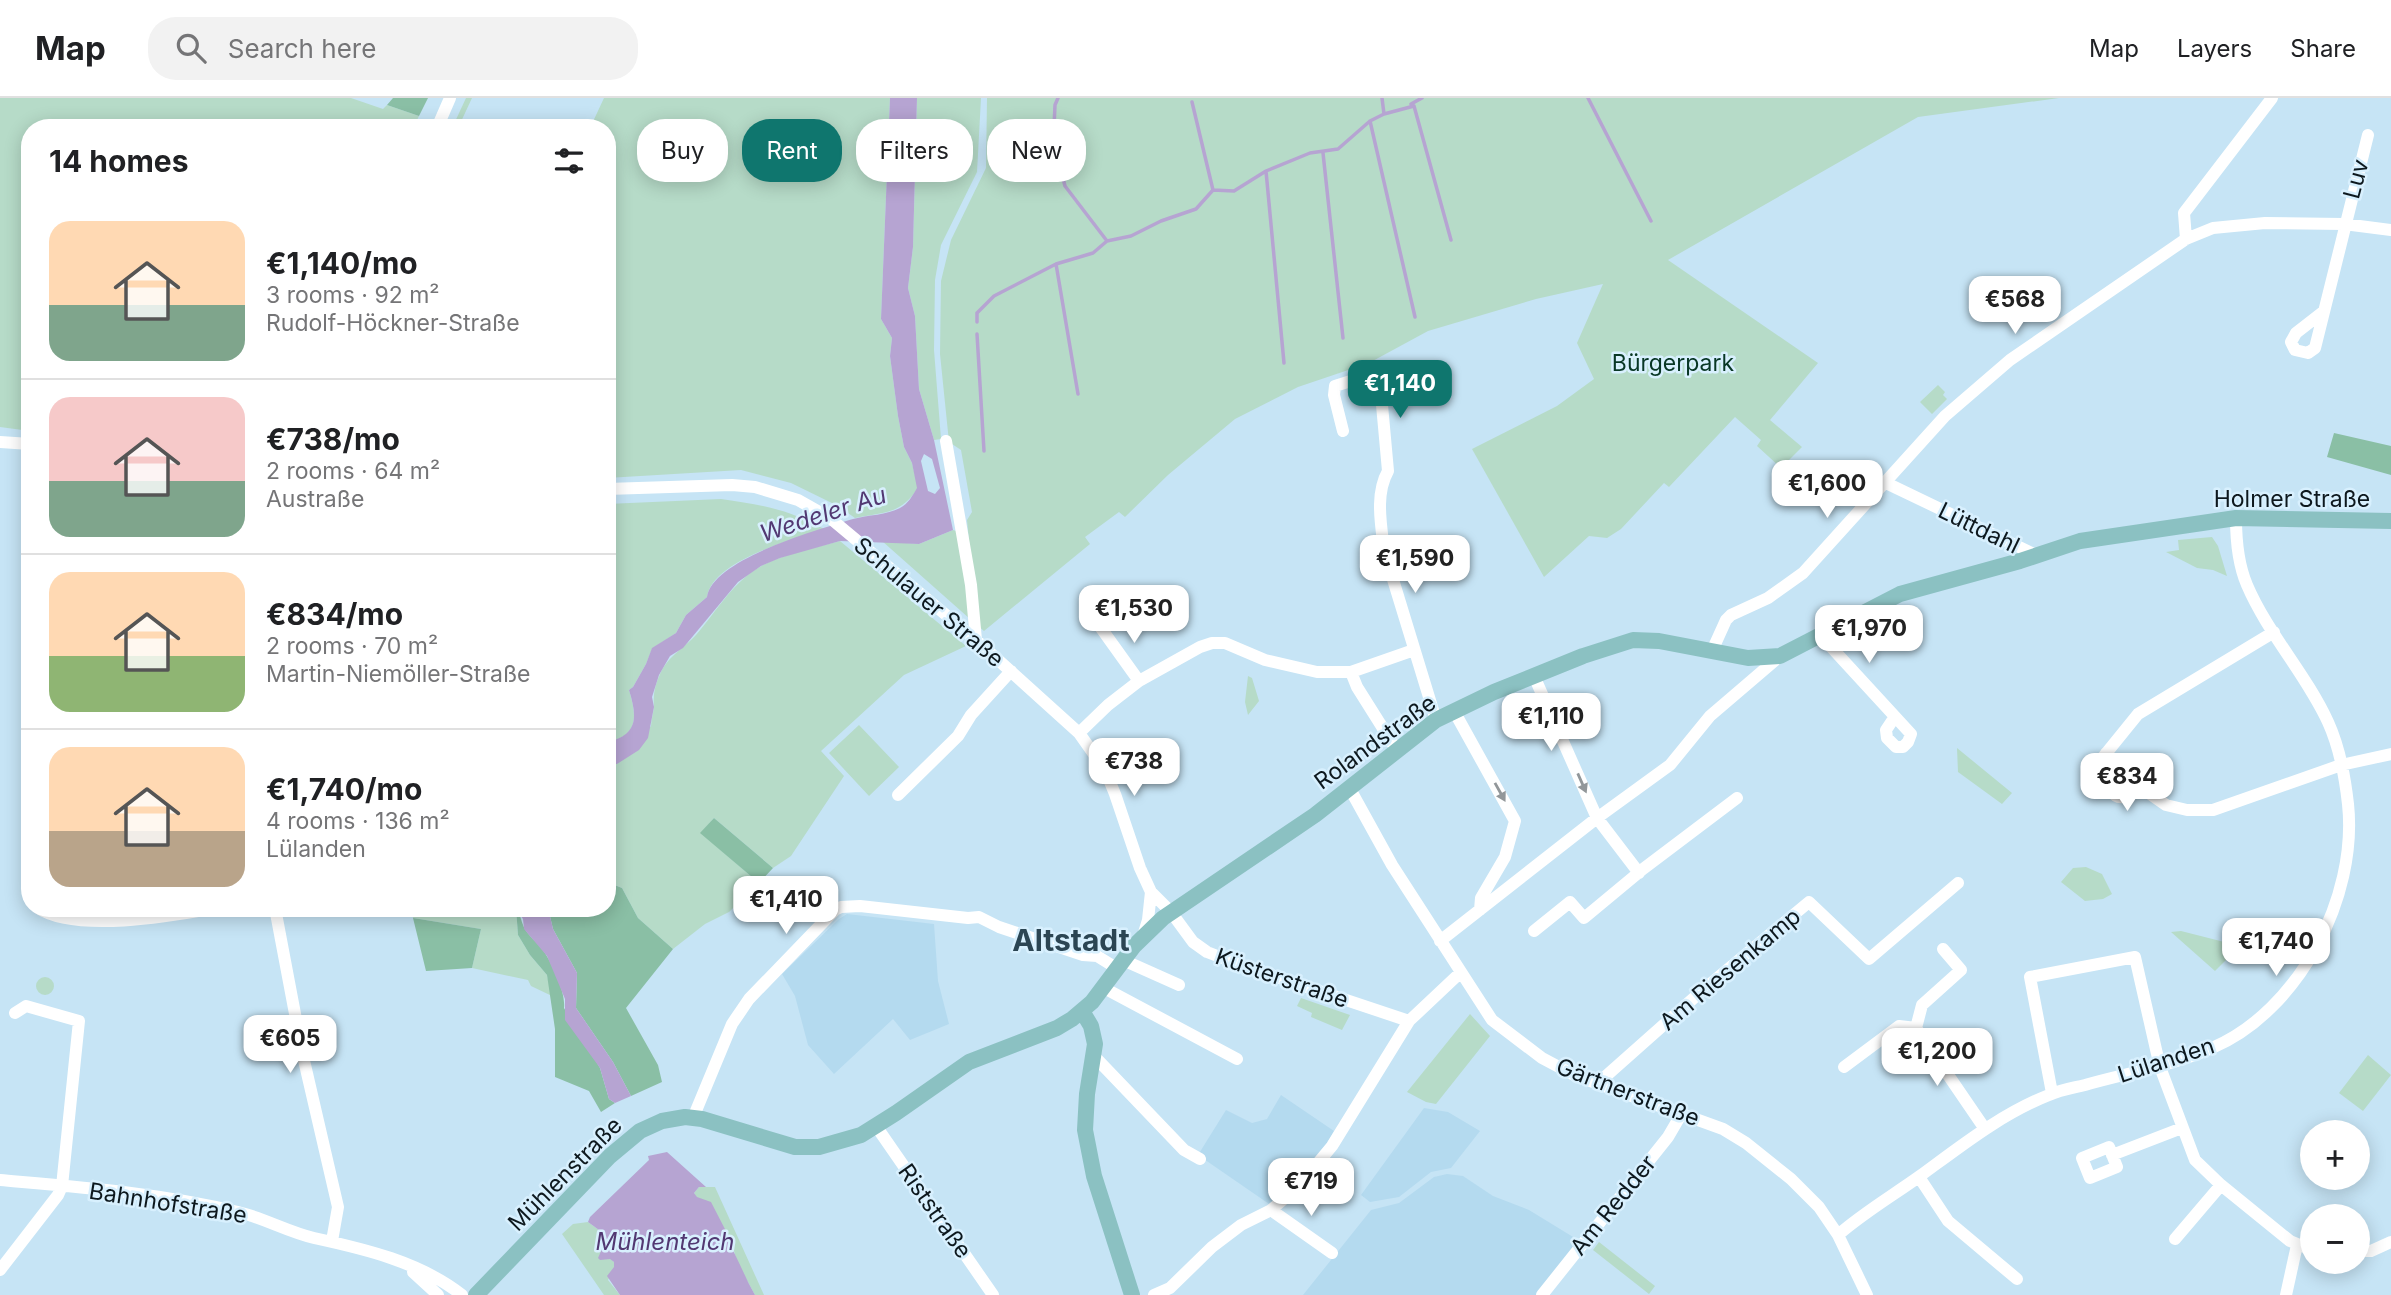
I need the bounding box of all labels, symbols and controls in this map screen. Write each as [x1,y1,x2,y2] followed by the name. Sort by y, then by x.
[148,17,638,80] search box
[35,28,106,68] text: Map
[172,29,210,67] icon: search
[228,33,376,64] text: Search here
[2089,34,2139,63] text: Map
[2177,34,2252,63] text: Layers
[2290,34,2356,63] text: Share
[637,119,728,182] chip: Buy
[742,119,842,182] chip: Rent
[856,119,973,182] chip: Filters
[987,119,1086,182] chip: New
[550,142,588,180] icon: filters
[49,143,188,179] text: 14 homes
[2337,156,2375,202] street label: Luv
[266,245,418,281] text: €1,140/mo
[105,249,189,333] icon: home
[1974,276,2056,336] pin: €568
[266,281,439,309] text: 3 rooms · 92 m²
[1985,285,2045,313] text: €568
[266,309,520,337] text: Rudolf-Höckner-Straße
[1612,349,1735,377] park label: Bürgerpark
[1343,360,1457,420] pin: €1,140
[1364,369,1436,397] text: €1,140
[266,421,400,457] text: €738/mo
[105,425,189,509] icon: home
[266,457,440,485] text: 2 rooms · 64 m²
[1770,460,1884,520] pin: €1,600
[1788,469,1866,497] text: €1,600
[756,480,890,548] water label: Wedeler Au
[266,485,364,513] text: Austraße
[2214,485,2370,513] street label: Holmer Straße
[1934,496,2024,560] street label: Lüttdahl
[848,531,1010,673] street label: Schulauer Straße
[1358,536,1472,595] pin: €1,590
[1376,544,1454,572] text: €1,590
[1077,586,1191,645] pin: €1,530
[1095,594,1173,622] text: €1,530
[266,596,403,632] text: €834/mo
[105,600,189,684] icon: home
[1812,606,1926,665] pin: €1,970
[1831,614,1907,642] text: €1,970
[266,632,438,660] text: 2 rooms · 70 m²
[266,660,531,688] text: Martin-Niemöller-Straße
[1309,689,1441,795] street label: Rolandstraße
[1494,694,1608,753] pin: €1,110
[1518,702,1584,730] text: €1,110
[1093,738,1175,798] pin: €738
[1105,747,1163,775] text: €738
[2086,754,2168,813] pin: €834
[2096,762,2158,790] text: €834
[266,771,422,807] text: €1,740/mo
[1576,773,1588,793] one-way arrow
[105,775,189,859] icon: home
[1494,783,1506,802] one-way arrow
[266,807,450,835] text: 4 rooms · 136 m²
[266,835,366,863] text: Lülanden
[729,876,843,936] pin: €1,410
[749,885,823,913] text: €1,410
[1654,902,1806,1036] street label: Am Riesenkamp
[2219,918,2333,978] pin: €1,740
[1012,922,1130,958] district label: Altstadt
[2238,927,2314,955] text: €1,740
[1212,942,1352,1014] street label: Küsterstraße
[249,1016,331,1075] pin: €605
[260,1024,320,1052] text: €605
[1880,1028,1994,1088] pin: €1,200
[2114,1031,2218,1089] street label: Lülanden
[1898,1037,1976,1065] text: €1,200
[1552,1052,1704,1132] street label: Gärtnerstraße
[502,1111,628,1237] street label: Mühlenstraße
[2300,1120,2370,1274] map controls
[2300,1120,2370,1190] button: +
[1564,1149,1662,1261] street label: Am Redder
[892,1158,978,1264] street label: Riststraße
[1270,1158,1352,1218] pin: €719
[1284,1167,1338,1195] text: €719
[87,1177,249,1229] street label: Bahnhofstraße
[2300,1204,2370,1274] button: −
[595,1227,735,1256] water label: Mühlenteich

